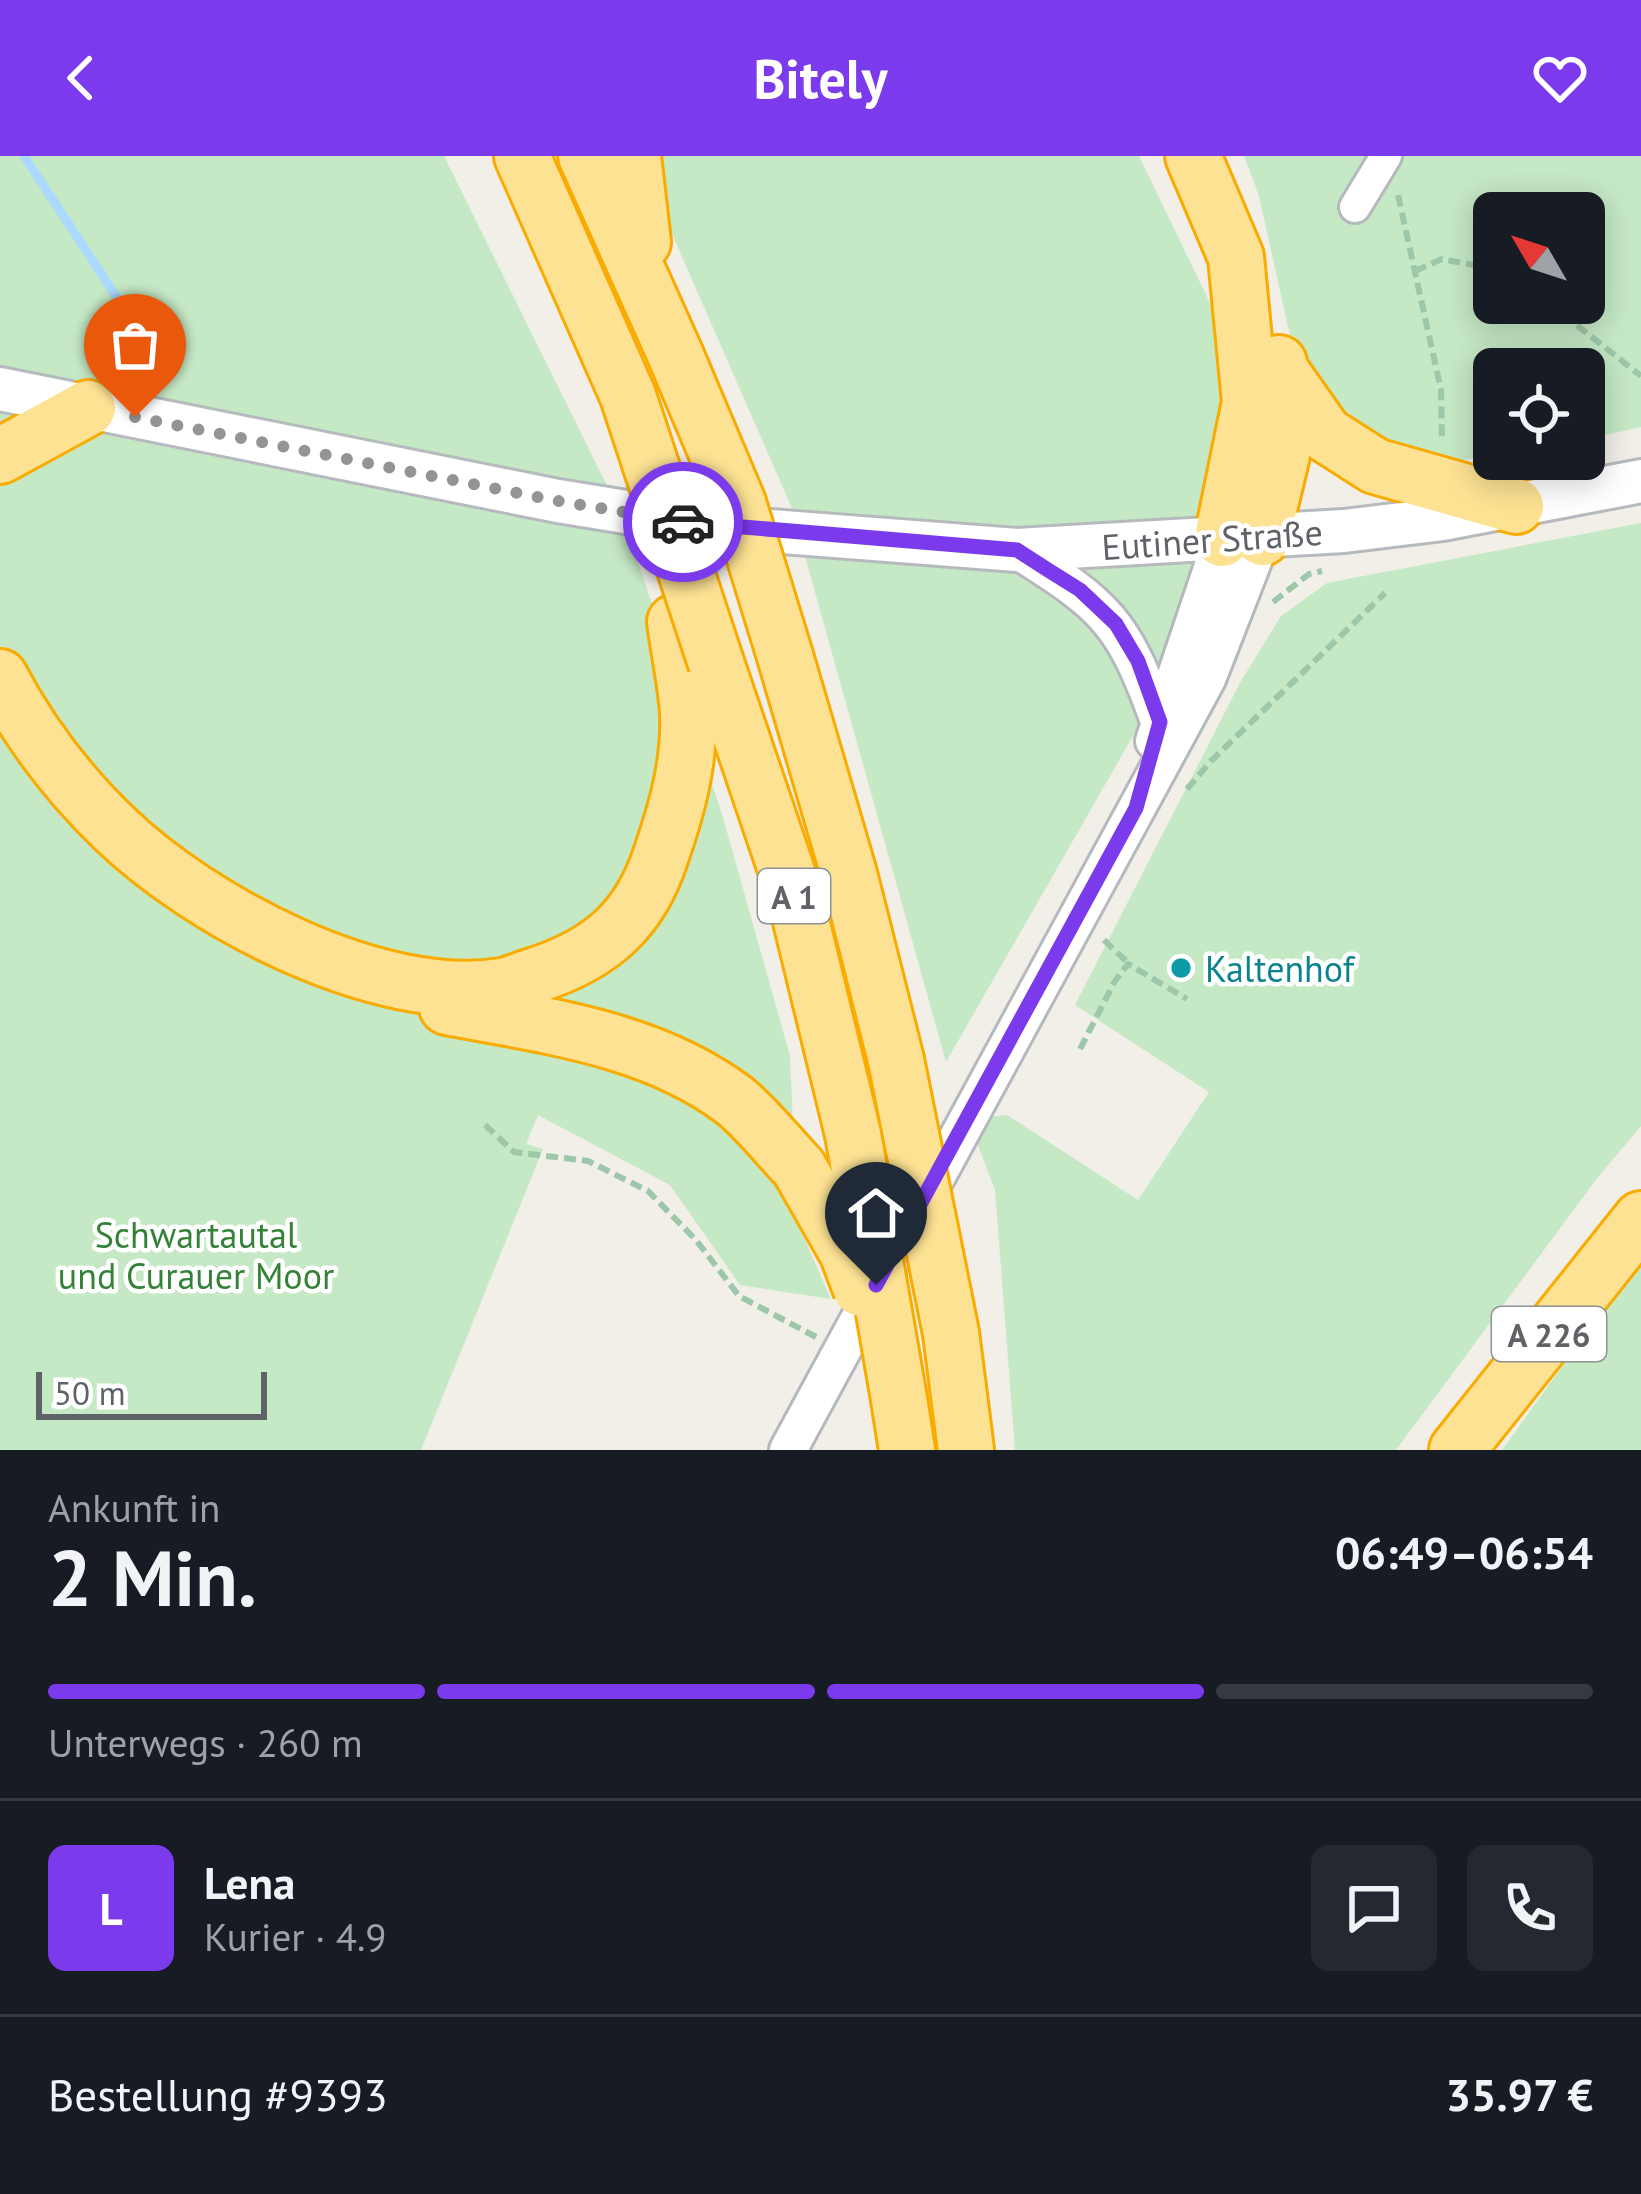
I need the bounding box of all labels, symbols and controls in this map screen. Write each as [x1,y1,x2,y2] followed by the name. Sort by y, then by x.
[753,43,888,113] text: Bitely
[48,45,114,111] icon: back
[1527,45,1593,111] icon: heart
[1473,192,1605,324] north arrow
[1473,192,1605,480] map controls
[84,294,186,417] pin
[102,312,168,378] icon: bag
[1473,348,1605,480] button: locate
[623,462,743,582] courier
[650,489,716,555] icon: car
[1100,508,1324,570] street label: Eutiner Straße
[758,869,830,923] road number: A 1
[1205,945,1356,992] place label: Kaltenhof
[1168,955,1194,981] marker: Kaltenhof
[825,1162,927,1285] pin
[843,1180,909,1246] icon: home
[58,1211,334,1299] park label: Schwartautal und Curauer Moor
[1492,1307,1606,1361] road number: A 226
[36,1366,267,1419] scale bar
[54,1371,126,1414] text: 50 m
[48,1482,220,1533] text: Ankunft in
[1335,1523,1593,1581] text: 06:49–06:54
[48,1527,257,1628] text: 2 Min.
[48,1717,363,1768] text: Unterwegs · 260 m
[1311,1845,1437,1971] button: chat
[1467,1845,1593,1971] button: phone
[204,1853,295,1911] text: Lena
[99,1879,123,1937] text: L
[204,1911,387,1962] text: Kurier · 4.9
[48,2065,388,2123] text: Bestellung #9393
[1445,2065,1593,2123] text: 35.97 €

